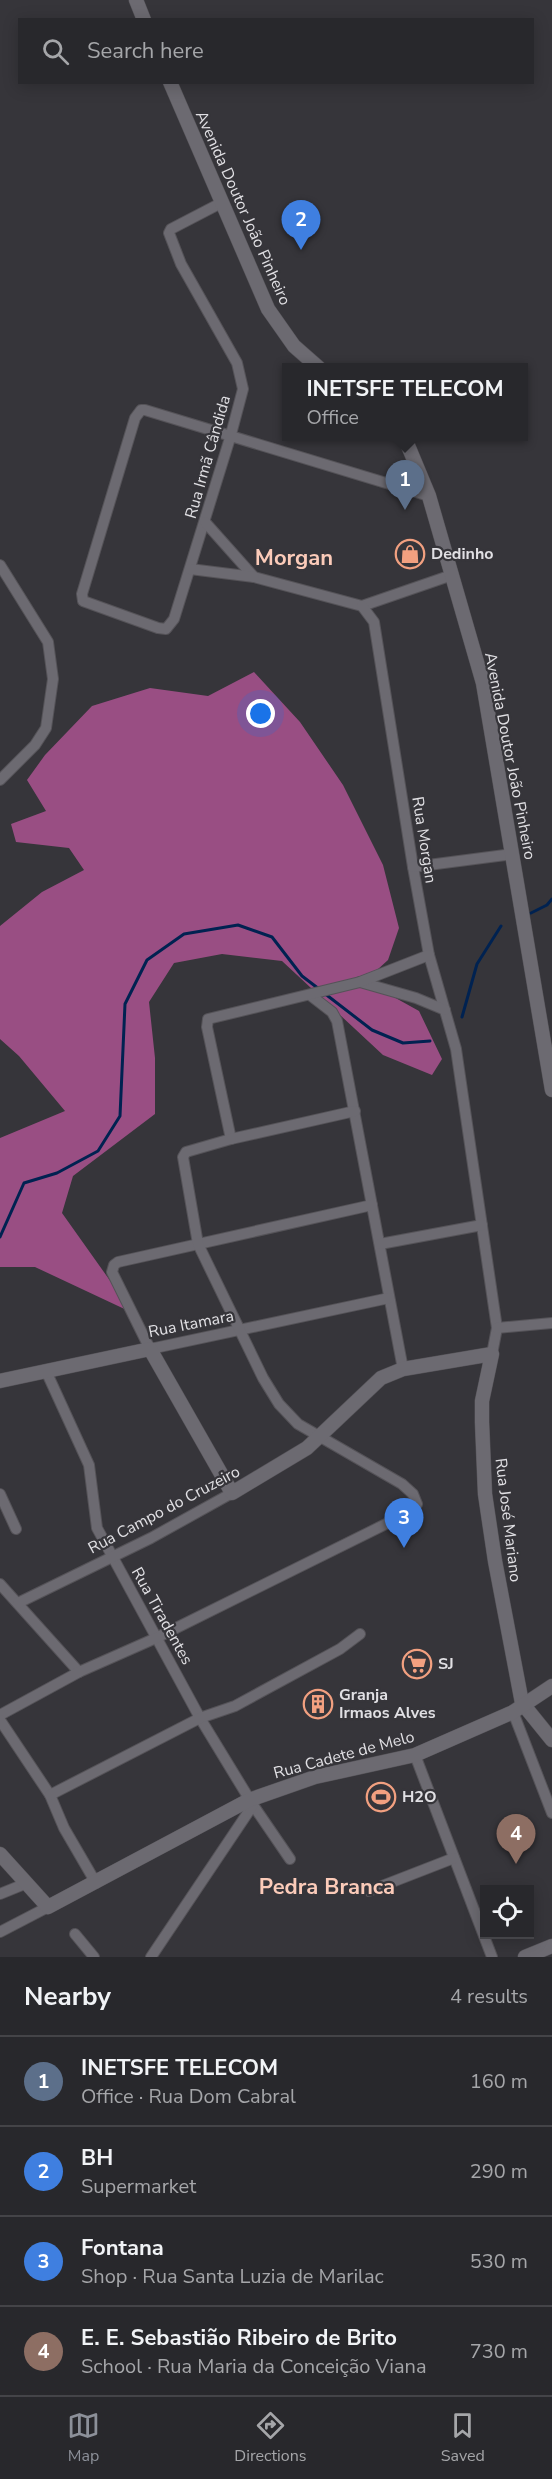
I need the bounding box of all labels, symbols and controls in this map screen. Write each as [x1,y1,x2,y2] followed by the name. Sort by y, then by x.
[18,18,534,84] search box
[39,35,72,68] icon: search
[87,36,204,66] text: Search here
[190,107,296,309] street label: Avenida Doutor João Pinheiro
[282,200,320,250] pin: 2
[282,363,528,441] popup
[306,374,504,404] text: INETSFE TELECOM
[180,393,236,521] street label: Rua Irmã Cândida
[306,404,359,431] text: Office
[386,460,424,510] pin: 1
[394,538,426,570] shop icon: Dedinho
[255,543,333,573] district label: Morgan
[431,543,493,565] place label: Dedinho
[479,650,541,862] street label: Avenida Doutor João Pinheiro
[246,699,275,728] your location
[406,795,442,885] street label: Rua Morgan
[146,1305,236,1343] street label: Rua Itamara
[489,1457,527,1583] street label: Rua José Mariano
[84,1461,244,1559] street label: Rua Campo do Cruzeiro
[384,1498,424,1548] pin: 3
[126,1563,198,1669] street label: Rua Tiradentes
[401,1648,433,1680] supermarket icon: SJ
[438,1653,454,1675] place label: SJ
[339,1684,436,1724] place label: Granja Irmaos Alves
[302,1688,334,1720] building icon: Granja Irmaos Alves
[271,1726,417,1784] street label: Rua Cadete de Melo
[365,1781,397,1813] sports icon: H2O
[402,1786,437,1808] place label: H2O
[496,1814,536,1864] pin: 4
[259,1872,395,1902] district label: Pedra Branca
[480,1885,534,1939] map controls
[480,1885,534,1939] button: locate
[24,1979,111,2014] text: Nearby
[450,1983,528,2010] text: 4 results
[81,2053,278,2083] text: INETSFE TELECOM
[38,2068,50,2095] text: 1
[470,2068,528,2095] text: 160 m
[81,2083,296,2110] text: Office · Rua Dom Cabral
[81,2143,113,2173] text: BH
[38,2158,50,2185] text: 2
[470,2158,528,2185] text: 290 m
[81,2173,196,2200] text: Supermarket
[81,2233,164,2263] text: Fontana
[38,2248,50,2275] text: 3
[470,2248,528,2275] text: 530 m
[81,2263,384,2290] text: Shop · Rua Santa Luzia de Marilac
[81,2323,397,2353] text: E. E. Sebastião Ribeiro de Brito
[38,2338,50,2365] text: 4
[470,2338,528,2365] text: 730 m
[81,2353,427,2380] text: School · Rua Maria da Conceição Viana
[67,2409,100,2467] tab: Map
[234,2409,306,2467] tab: Directions
[441,2409,485,2467] tab: Saved

